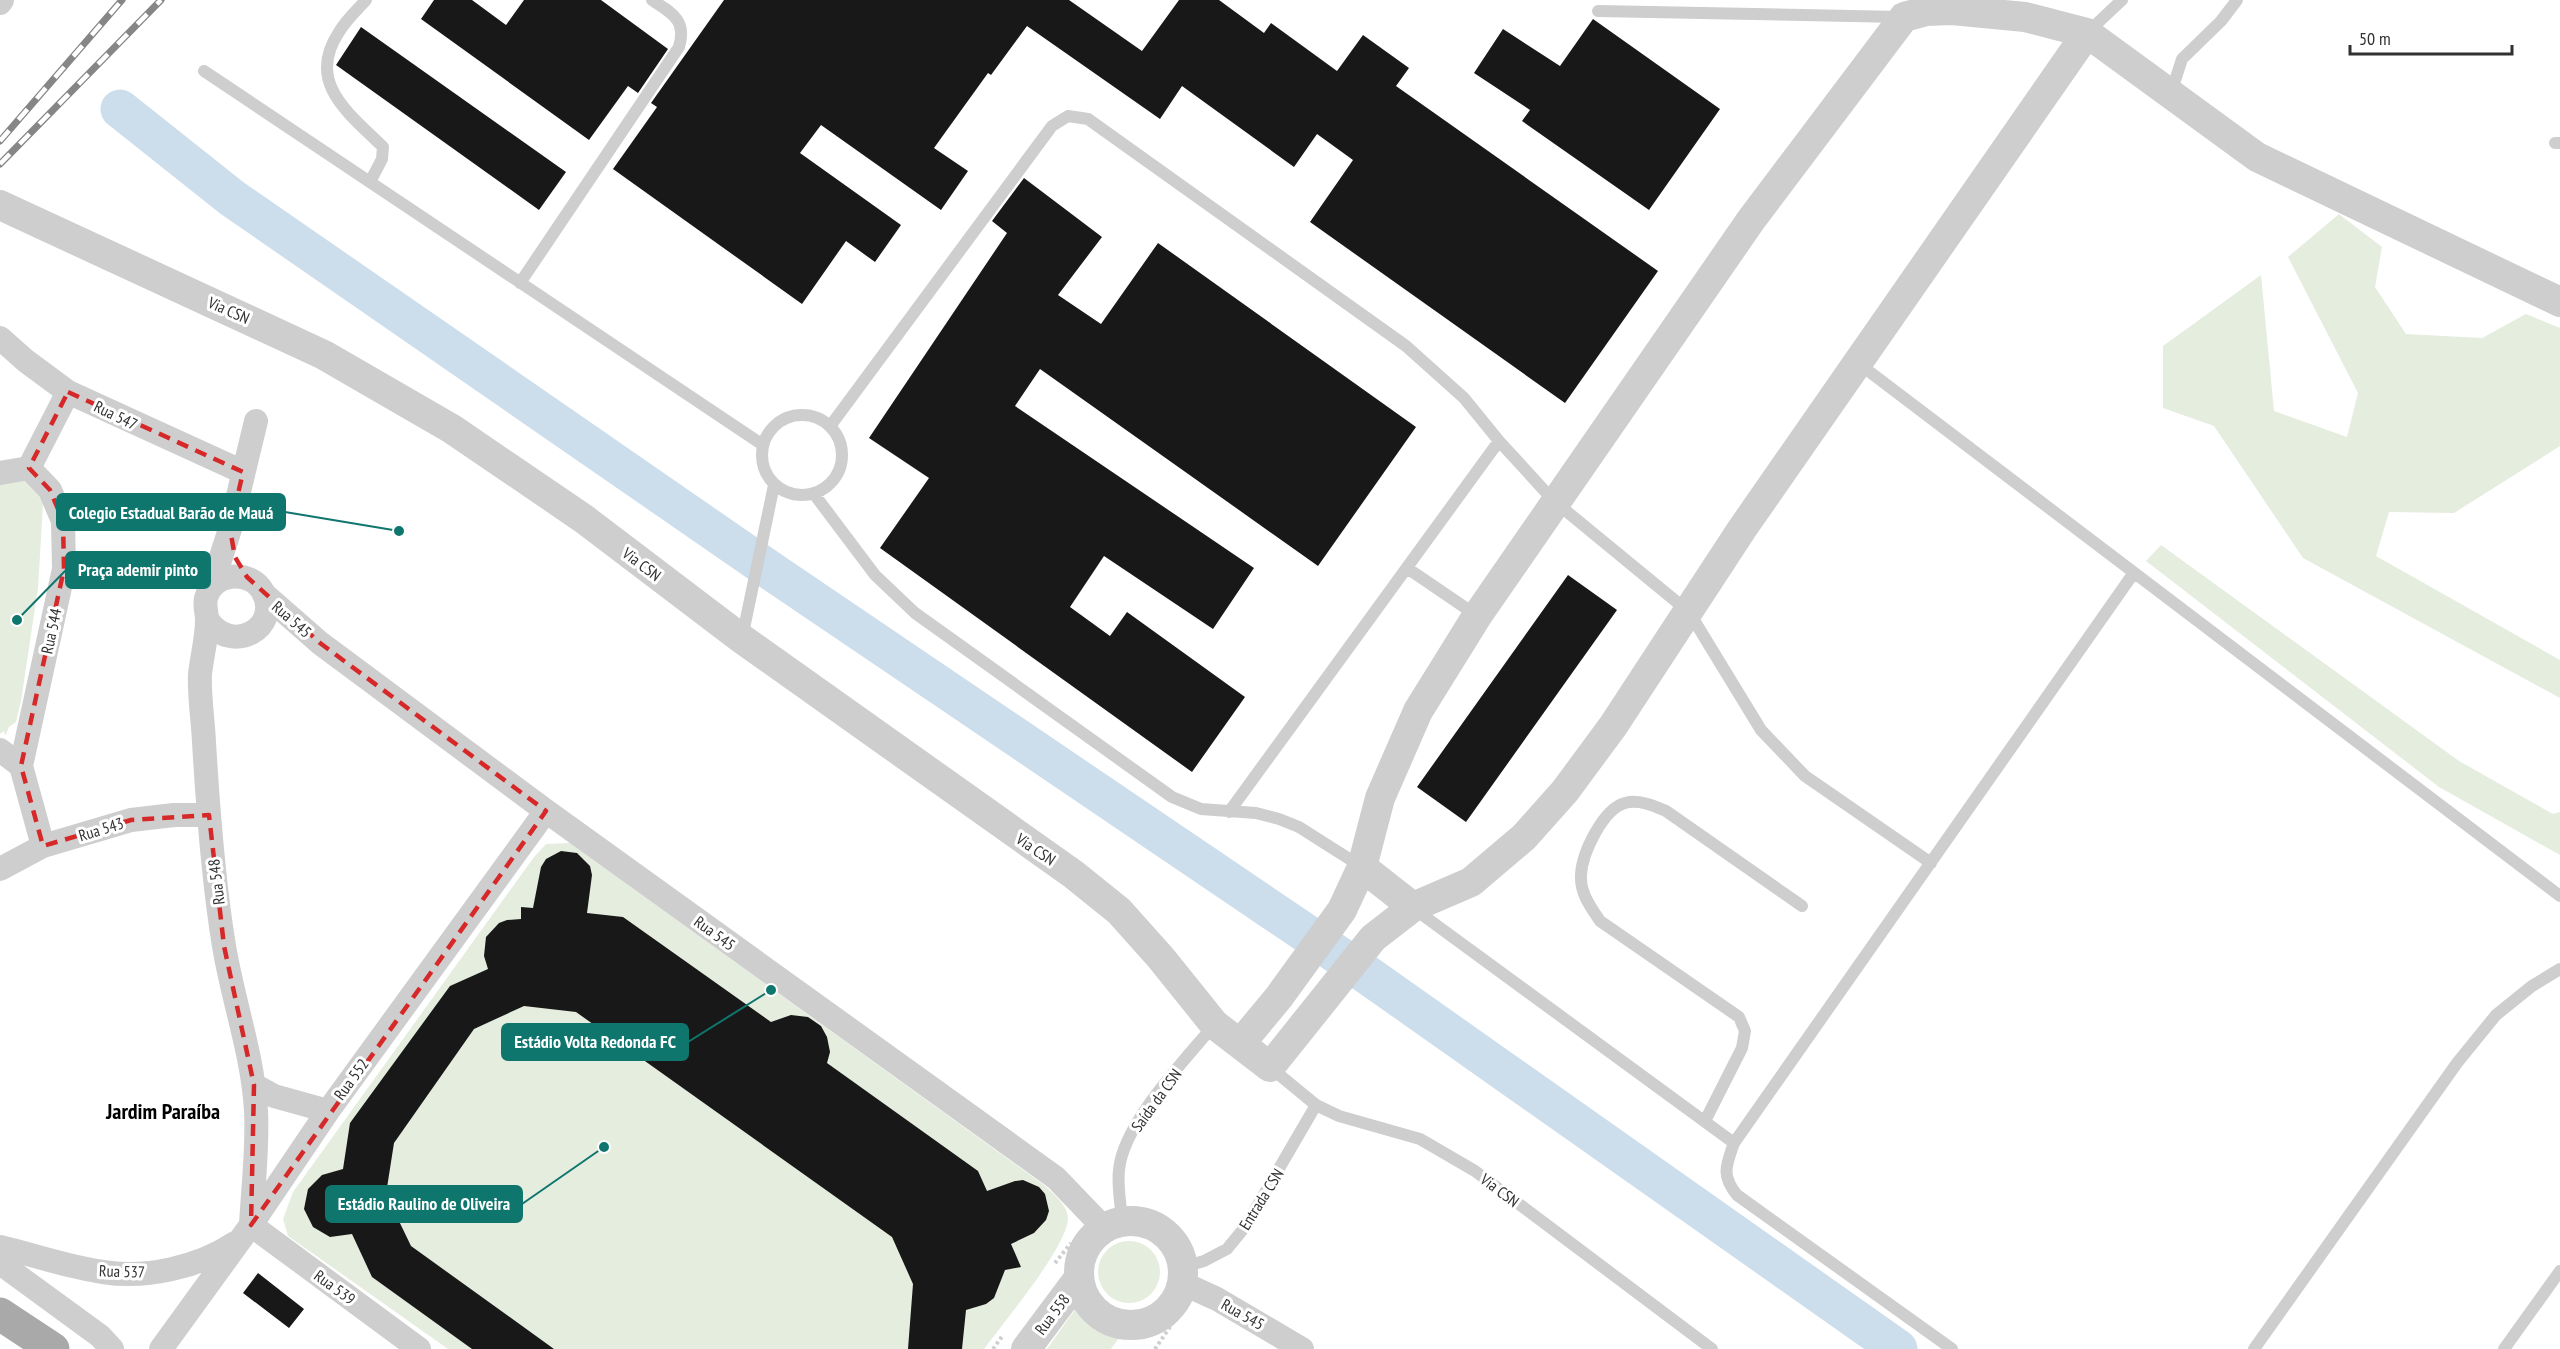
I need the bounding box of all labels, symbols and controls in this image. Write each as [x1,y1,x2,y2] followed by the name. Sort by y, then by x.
[2350,18,2512,56] scale bar
[2359,27,2391,50] text: 50 m
[204,292,253,328] street label: Via CSN
[91,396,141,434] street label: Rua 547
[57,494,285,530] callout: Colegio Estadual Barão de Mauá
[69,501,273,524] text: Colegio Estadual Barão de Mauá
[618,542,665,585] street label: Via CSN
[66,552,210,588] callout: Praça ademir pinto
[78,558,198,581] text: Praça ademir pinto
[268,596,316,642] street label: Rua 545
[36,606,66,656] street label: Rua 544
[76,813,126,845] street label: Rua 543
[1012,828,1060,869] street label: Via CSN
[203,858,229,906] street label: Rua 548
[691,911,739,955] street label: Rua 545
[502,1024,688,1060] callout: Estádio Volta Redonda FC
[514,1030,676,1053] text: Estádio Volta Redonda FC
[329,1055,373,1103] street label: Rua 552
[1126,1065,1186,1135] street label: Saída da CSN
[105,1097,220,1125] district label: Jardim Paraíba
[1234,1165,1288,1233] street label: Entrada CSN
[1476,1168,1523,1211] street label: Via CSN
[326,1186,522,1222] callout: Estádio Raulino de Oliveira
[338,1192,510,1215] text: Estádio Raulino de Oliveira
[99,1260,145,1282] street label: Rua 537
[311,1265,359,1309] street label: Rua 539
[1030,1290,1074,1338] street label: Rua 558
[1218,1294,1268,1334] street label: Rua 545

